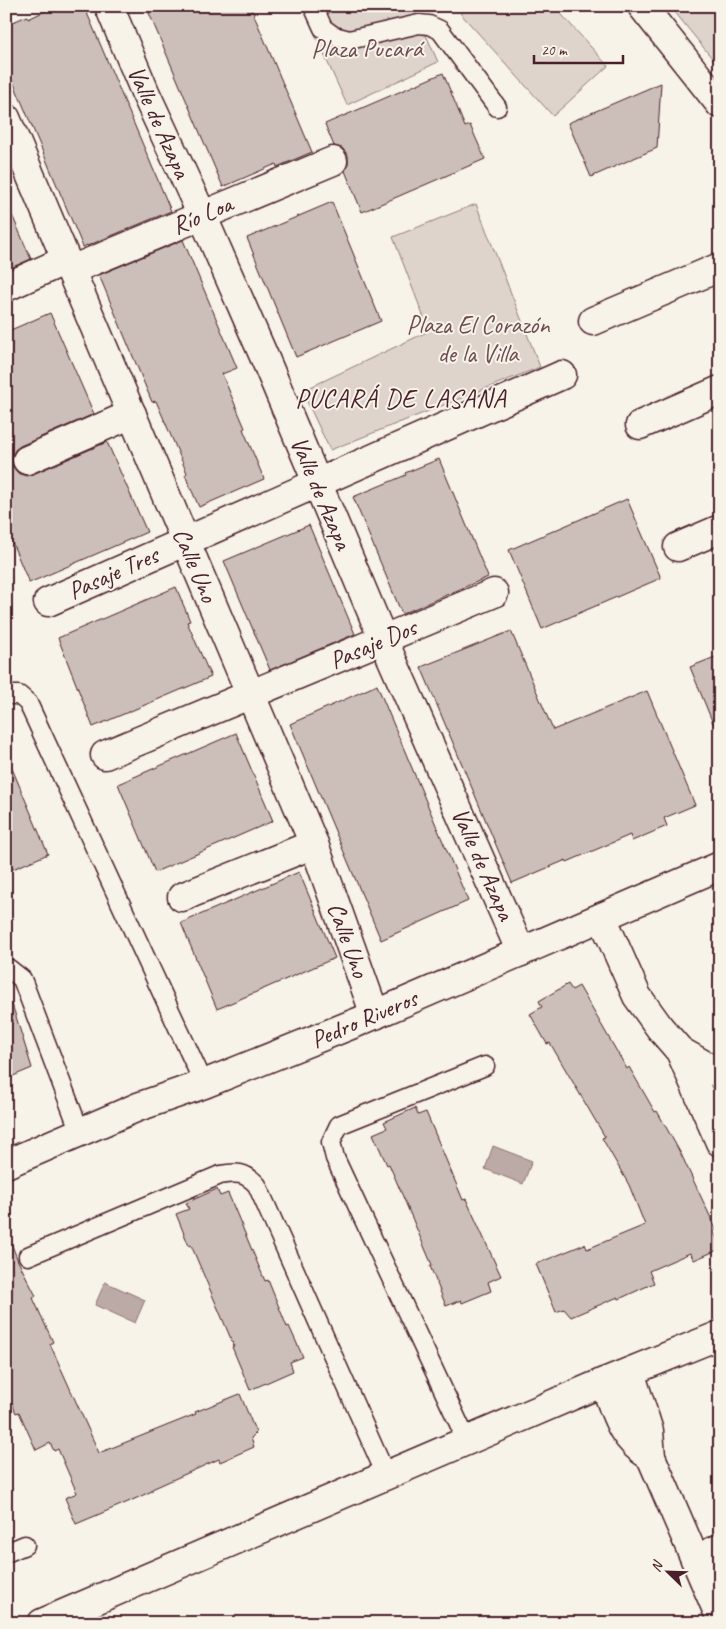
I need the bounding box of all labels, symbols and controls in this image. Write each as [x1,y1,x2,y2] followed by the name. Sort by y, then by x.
[534,32,622,64] scale bar
[311,33,425,65] park label: Plaza Pucará
[541,41,568,60] text: 20 m
[120,61,199,185] street label: Valle de Azapa
[167,187,240,242] street label: Río Loa
[407,309,550,370] park label: Plaza El Corazón de la Villa
[295,382,508,415] district label: PUCARÁ DE LASANA
[283,432,360,556] street label: Valle de Azapa
[165,523,225,608] street label: Calle Uno
[63,538,165,607] street label: Pasaje Tres
[325,610,424,677] street label: Pasaje Dos
[444,803,523,927] street label: Valle de Azapa
[320,898,377,983] street label: Calle Uno
[306,981,424,1056] street label: Pedro Riveros
[644,1546,694,1596] north arrow
[647,1558,667,1574] text: N

